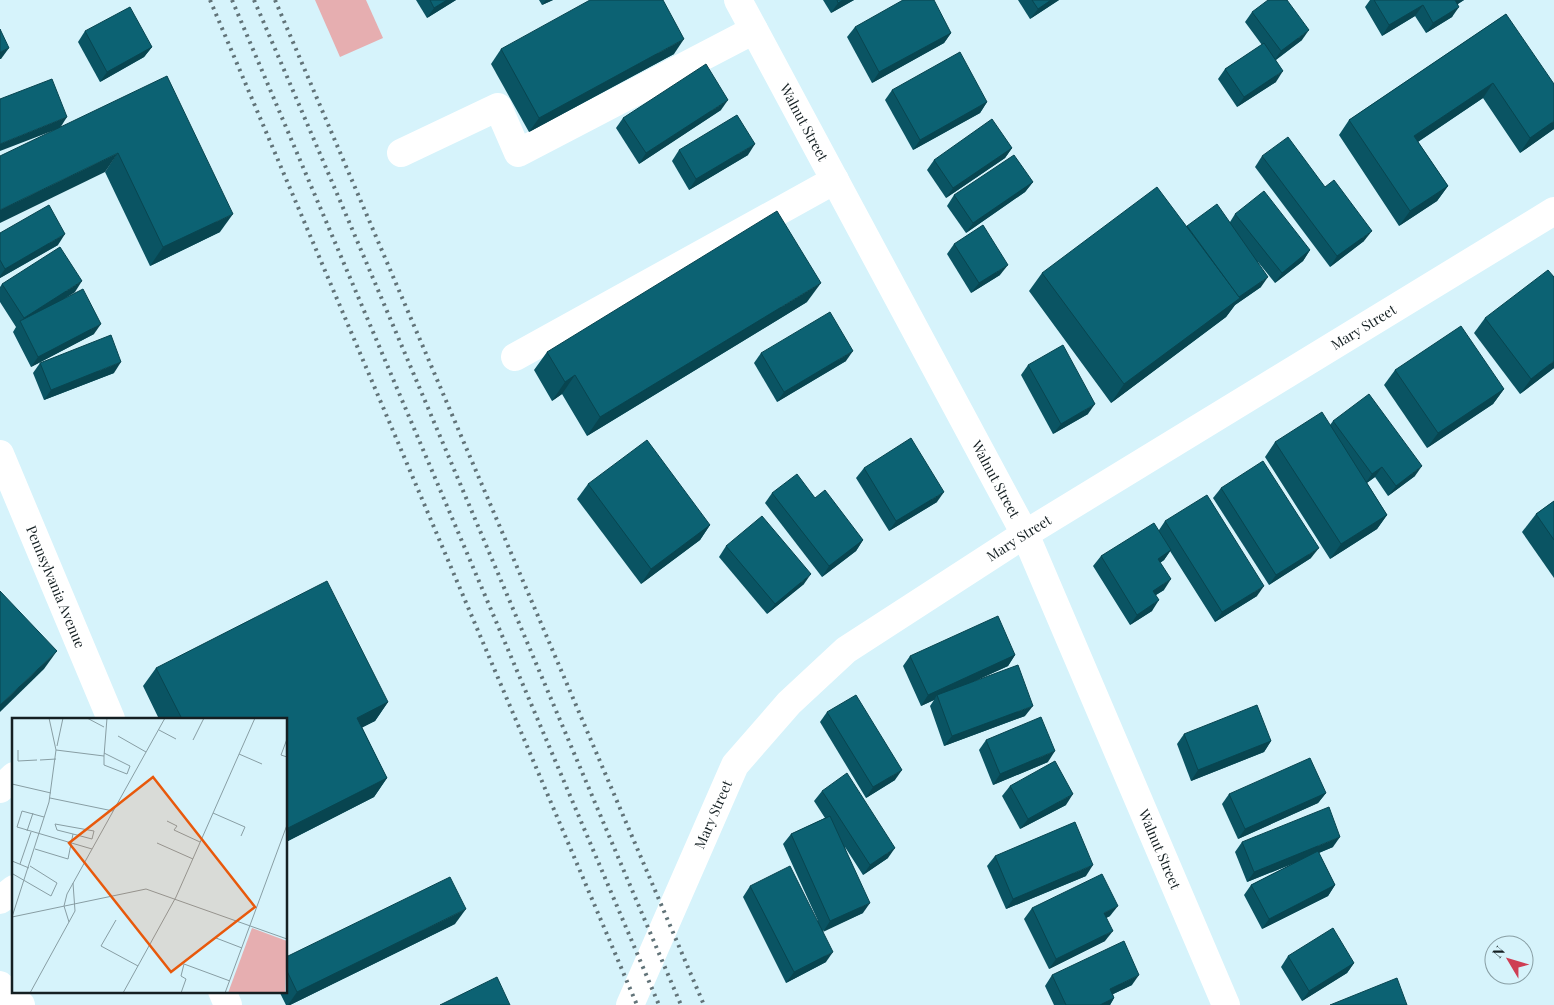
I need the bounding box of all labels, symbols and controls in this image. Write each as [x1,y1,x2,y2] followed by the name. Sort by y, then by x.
[775,79,833,165] street label: Walnut Street
[1327,299,1400,354] street label: Mary Street
[967,436,1025,522] street label: Walnut Street
[983,510,1056,565] street label: Mary Street
[22,522,90,651] street label: Pennsylvania Avenue
[12,718,288,992] inset map
[690,776,737,852] street label: Mary Street
[1134,805,1186,893] street label: Walnut Street
[1484,935,1534,985] north arrow
[1488,942,1509,962] text: N

